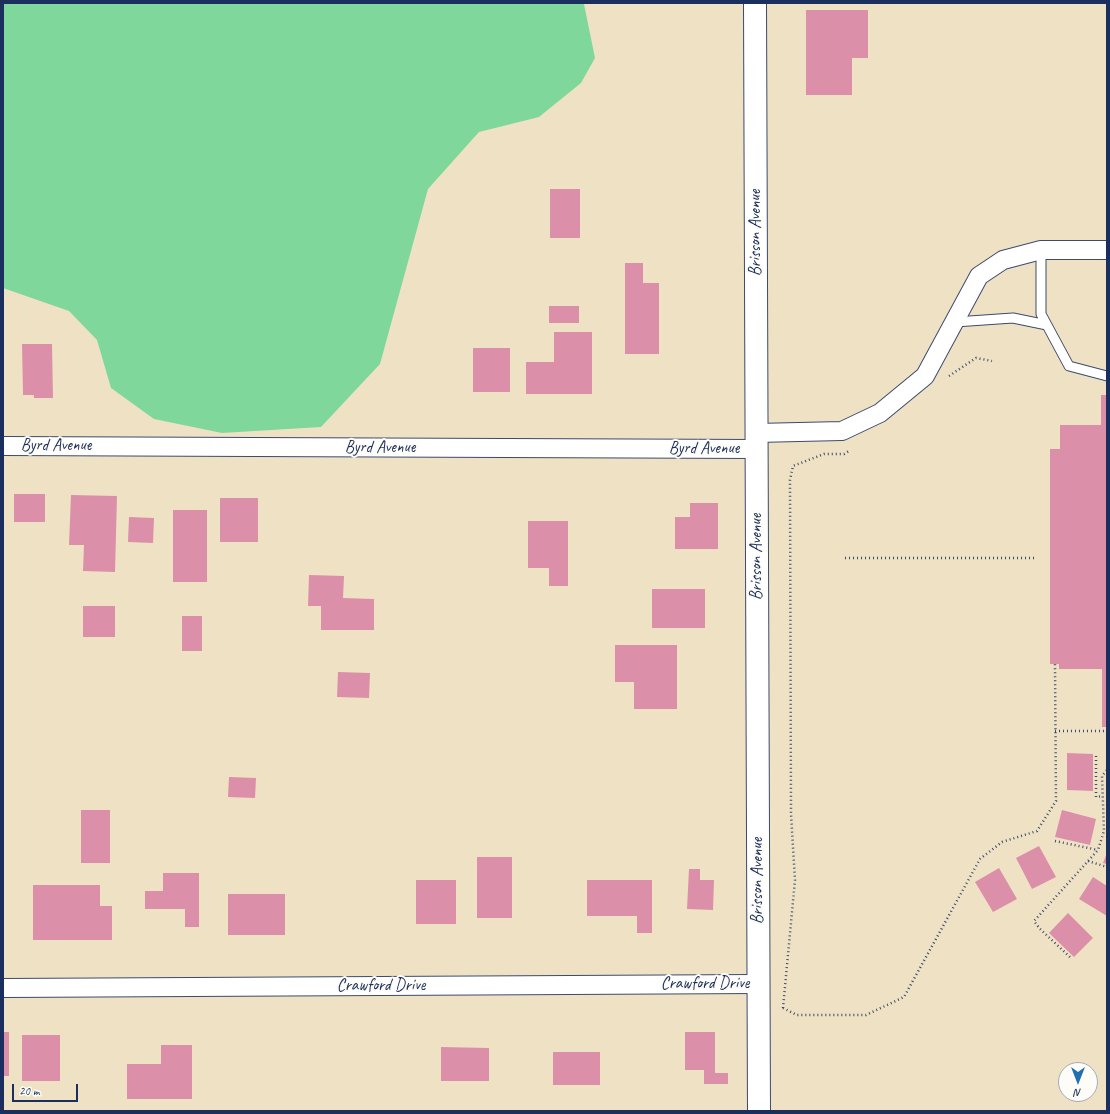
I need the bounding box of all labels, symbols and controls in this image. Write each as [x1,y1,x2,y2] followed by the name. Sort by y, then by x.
[746,190,766,276] street label: Brisson Avenue
[21,436,91,456] street label: Byrd Avenue
[345,438,415,458] street label: Byrd Avenue
[669,439,739,459] street label: Byrd Avenue
[747,514,767,600] street label: Brisson Avenue
[748,838,768,924] street label: Brisson Avenue
[661,974,749,994] street label: Crawford Drive
[337,976,425,996] street label: Crawford Drive
[1058,1062,1098,1102] north arrow
[14,1076,80,1102] scale bar
[19,1083,39,1099] text: 20 m
[1075,1086,1081,1100] text: N

